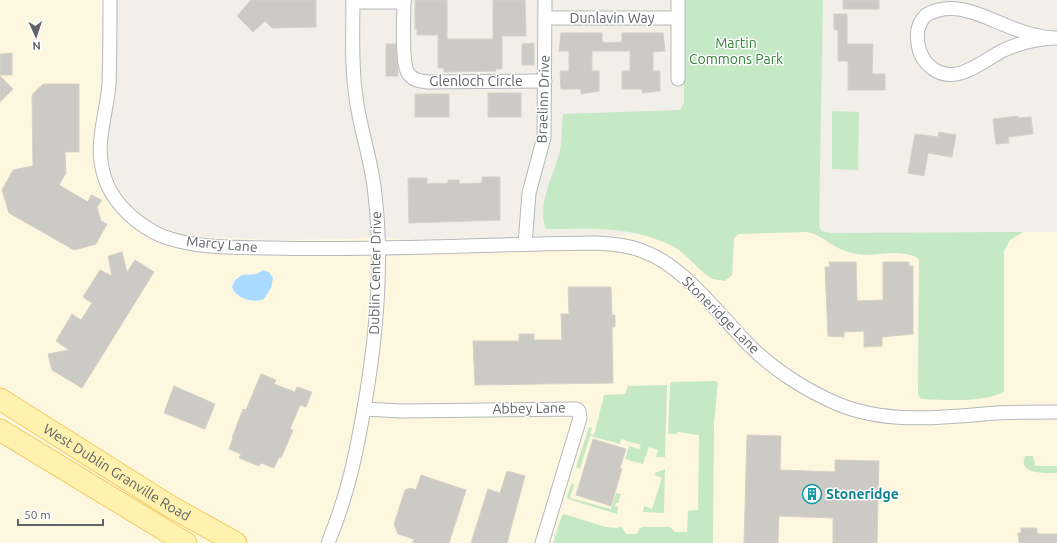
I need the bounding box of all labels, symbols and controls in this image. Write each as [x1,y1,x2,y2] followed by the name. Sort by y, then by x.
[570,10,655,26] street label: Dunlavin Way
[16,16,56,56] north arrow
[689,35,783,67] park label: Martin Commons Park
[32,40,41,52] text: N
[533,55,553,143] street label: Braelinn Drive
[429,73,523,89] street label: Glenloch Circle
[366,211,384,335] street label: Dublin Center Drive
[186,233,258,255] street label: Marcy Lane
[679,273,763,357] street label: Stoneridge Lane
[492,399,566,417] street label: Abbey Lane
[40,420,193,524] street label: West Dublin Granville Road
[801,483,823,505] building icon: Stoneridge
[826,486,899,502] place label: Stoneridge
[18,501,103,527] scale bar
[24,508,51,521] text: 50 m

